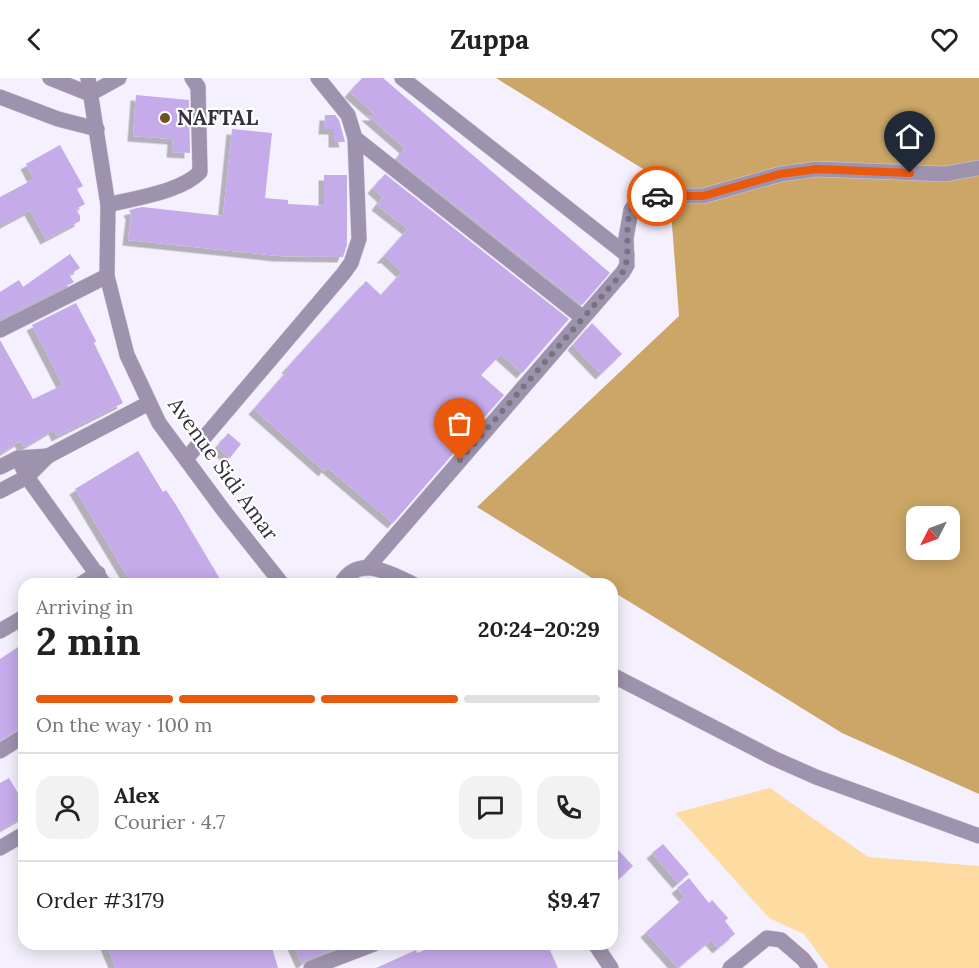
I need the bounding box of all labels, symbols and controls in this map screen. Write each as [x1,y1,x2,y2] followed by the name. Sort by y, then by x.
[450,22,529,56] text: Zuppa
[18,23,51,56] icon: back
[928,23,961,56] icon: heart
[177,104,258,131] place label: NAFTAL
[158,111,172,125] marker: NAFTAL
[884,111,935,173] pin
[893,120,926,153] icon: home
[627,166,687,226] courier
[641,180,674,213] icon: car
[162,391,284,546] street label: Avenue Sidi Amar
[434,398,485,460] pin
[443,407,476,440] icon: bag
[906,506,960,560] north arrow
[906,506,960,560] map controls
[36,594,133,619] text: Arriving in
[478,615,600,643] text: 20:24–20:29
[36,616,141,666] text: 2 min
[36,712,212,737] text: On the way · 100 m
[36,776,99,839] button: person
[459,776,522,839] button: chat
[537,776,600,839] button: phone
[114,781,159,809] text: Alex
[114,809,225,834] text: Courier · 4.7
[36,886,165,914] text: Order #3179
[547,886,600,914] text: $9.47

